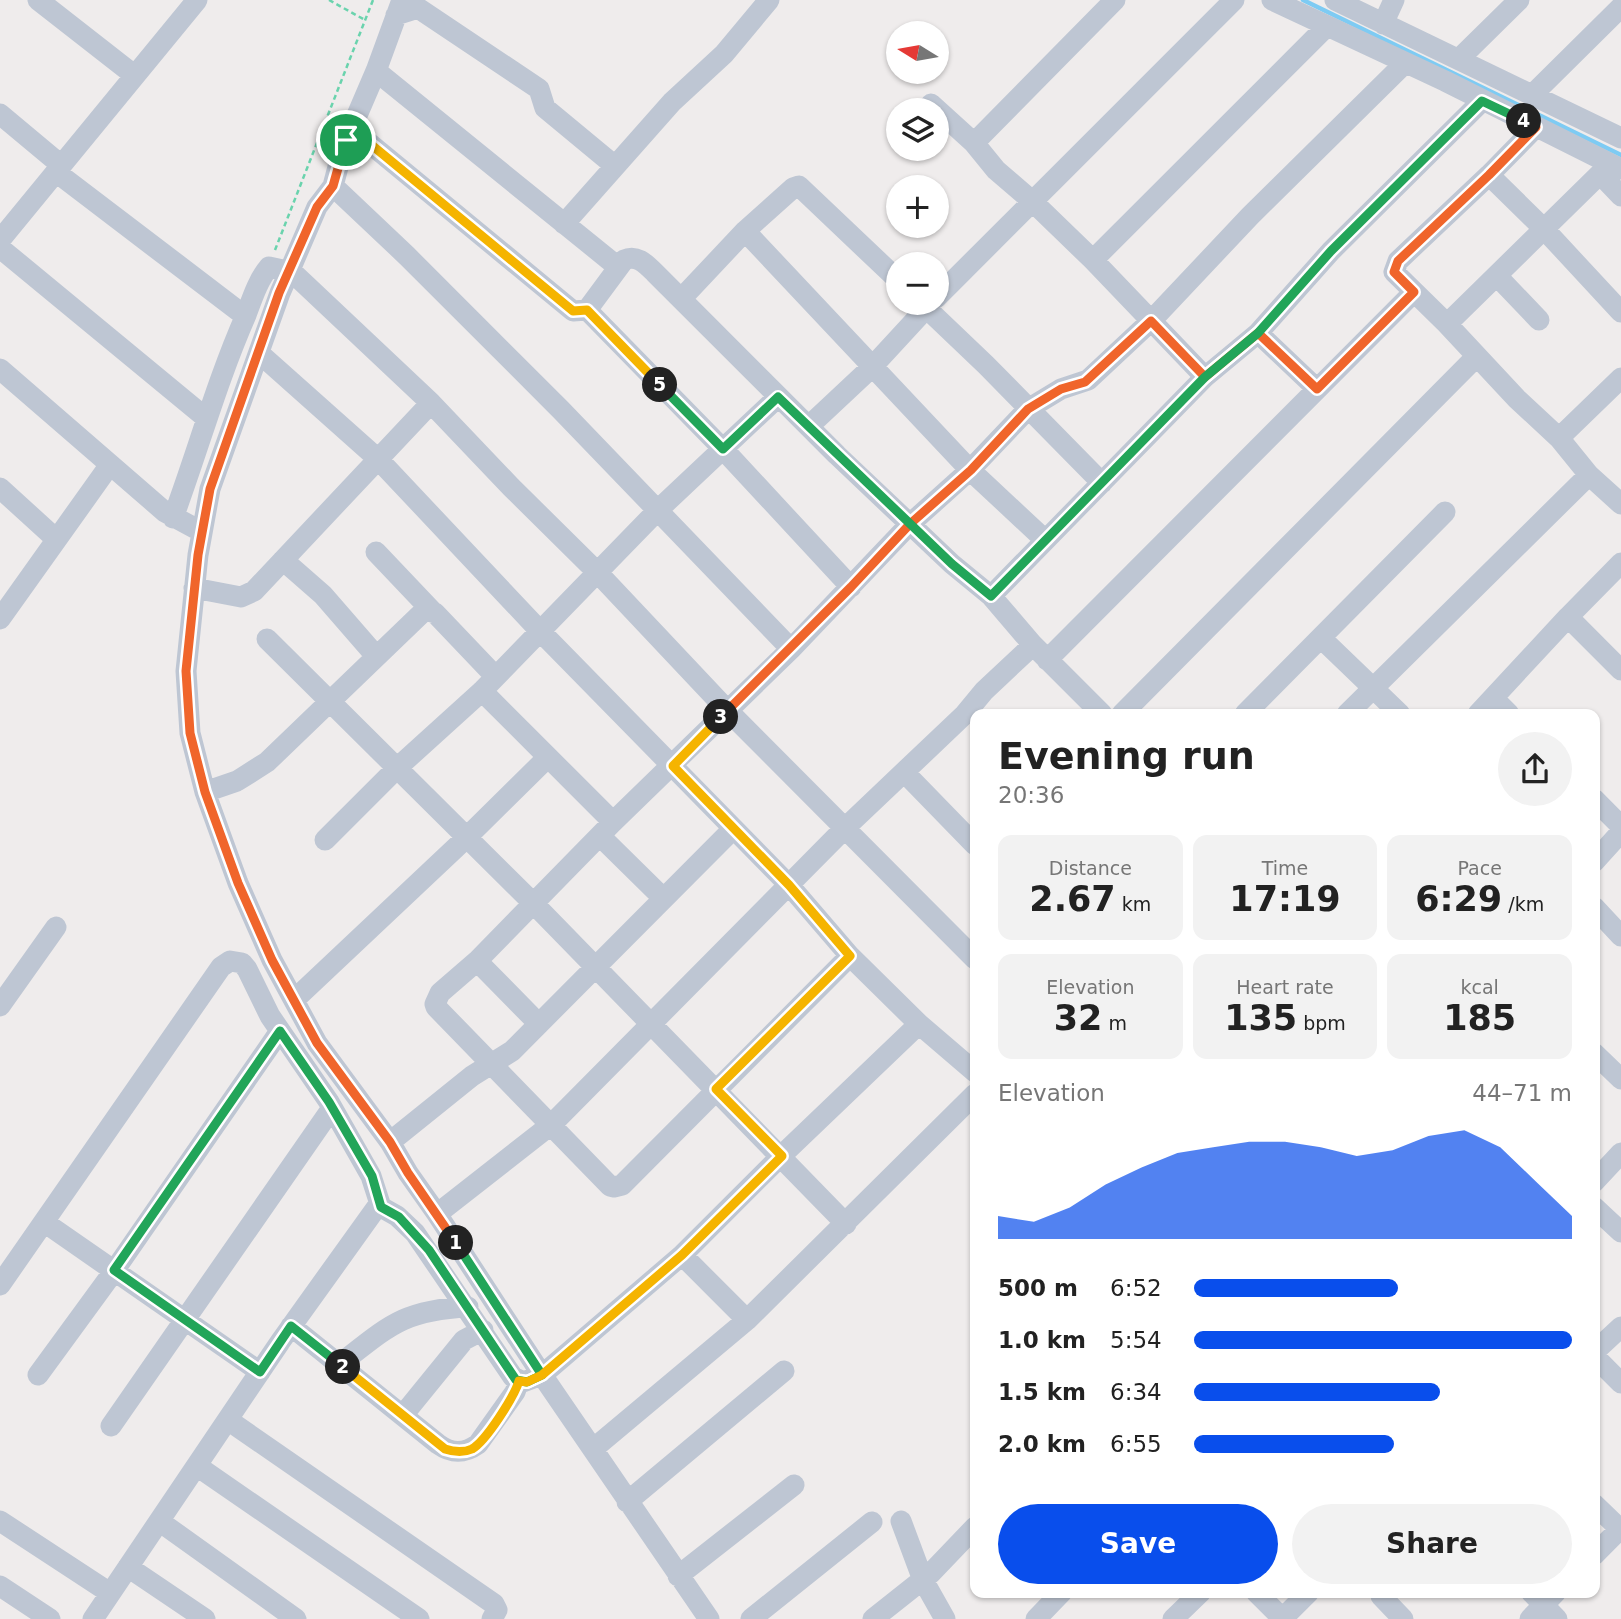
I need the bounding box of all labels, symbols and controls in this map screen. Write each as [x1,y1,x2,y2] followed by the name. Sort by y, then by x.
[886,21,948,84] north arrow
[886,21,949,315] map controls
[886,98,949,161] button: layers
[1506,104,1542,138] pin: 4
[1517,109,1530,131] text: 4
[316,110,376,170] pin
[327,121,365,159] icon: arrive
[886,175,949,238] button: +
[886,252,949,315] button: −
[642,368,678,402] pin: 5
[653,373,666,395] text: 5
[704,700,738,734] pin: 3
[714,705,727,727] text: 3
[1498,732,1572,806] button: share
[998,734,1255,778] text: Evening run
[998,782,1064,808] text: 20:36
[1049,857,1132,879] text: Distance
[1262,857,1308,879] text: Time
[1457,857,1502,879] text: Pace
[1029,879,1116,919] text: 2.67
[1229,879,1341,919] text: 17:19
[1415,879,1502,919] text: 6:29
[1116,893,1151,915] text: km
[1502,893,1544,915] text: /km
[1046,976,1134,998] text: Elevation
[1236,976,1334,998] text: Heart rate
[1460,976,1499,998] text: kcal
[1054,998,1102,1038] text: 32
[1224,998,1297,1038] text: 135
[1443,998,1516,1038] text: 185
[1102,1012,1127,1034] text: m
[1297,1012,1346,1034] text: bpm
[998,1080,1105,1106] text: Elevation
[1472,1080,1572,1106] text: 44–71 m
[438,1226,474,1260] pin: 1
[449,1231,462,1253] text: 1
[998,1275,1078,1301] text: 500 m
[1110,1275,1162,1301] text: 6:52
[998,1327,1086,1353] text: 1.0 km
[1110,1327,1162,1353] text: 5:54
[326,1350,360,1384] pin: 2
[336,1355,349,1377] text: 2
[998,1379,1086,1405] text: 1.5 km
[1110,1379,1162,1405] text: 6:34
[998,1431,1086,1457] text: 2.0 km
[1110,1431,1162,1457] text: 6:55
[998,1504,1278,1584] button: Save
[1292,1504,1572,1584] button: Share

